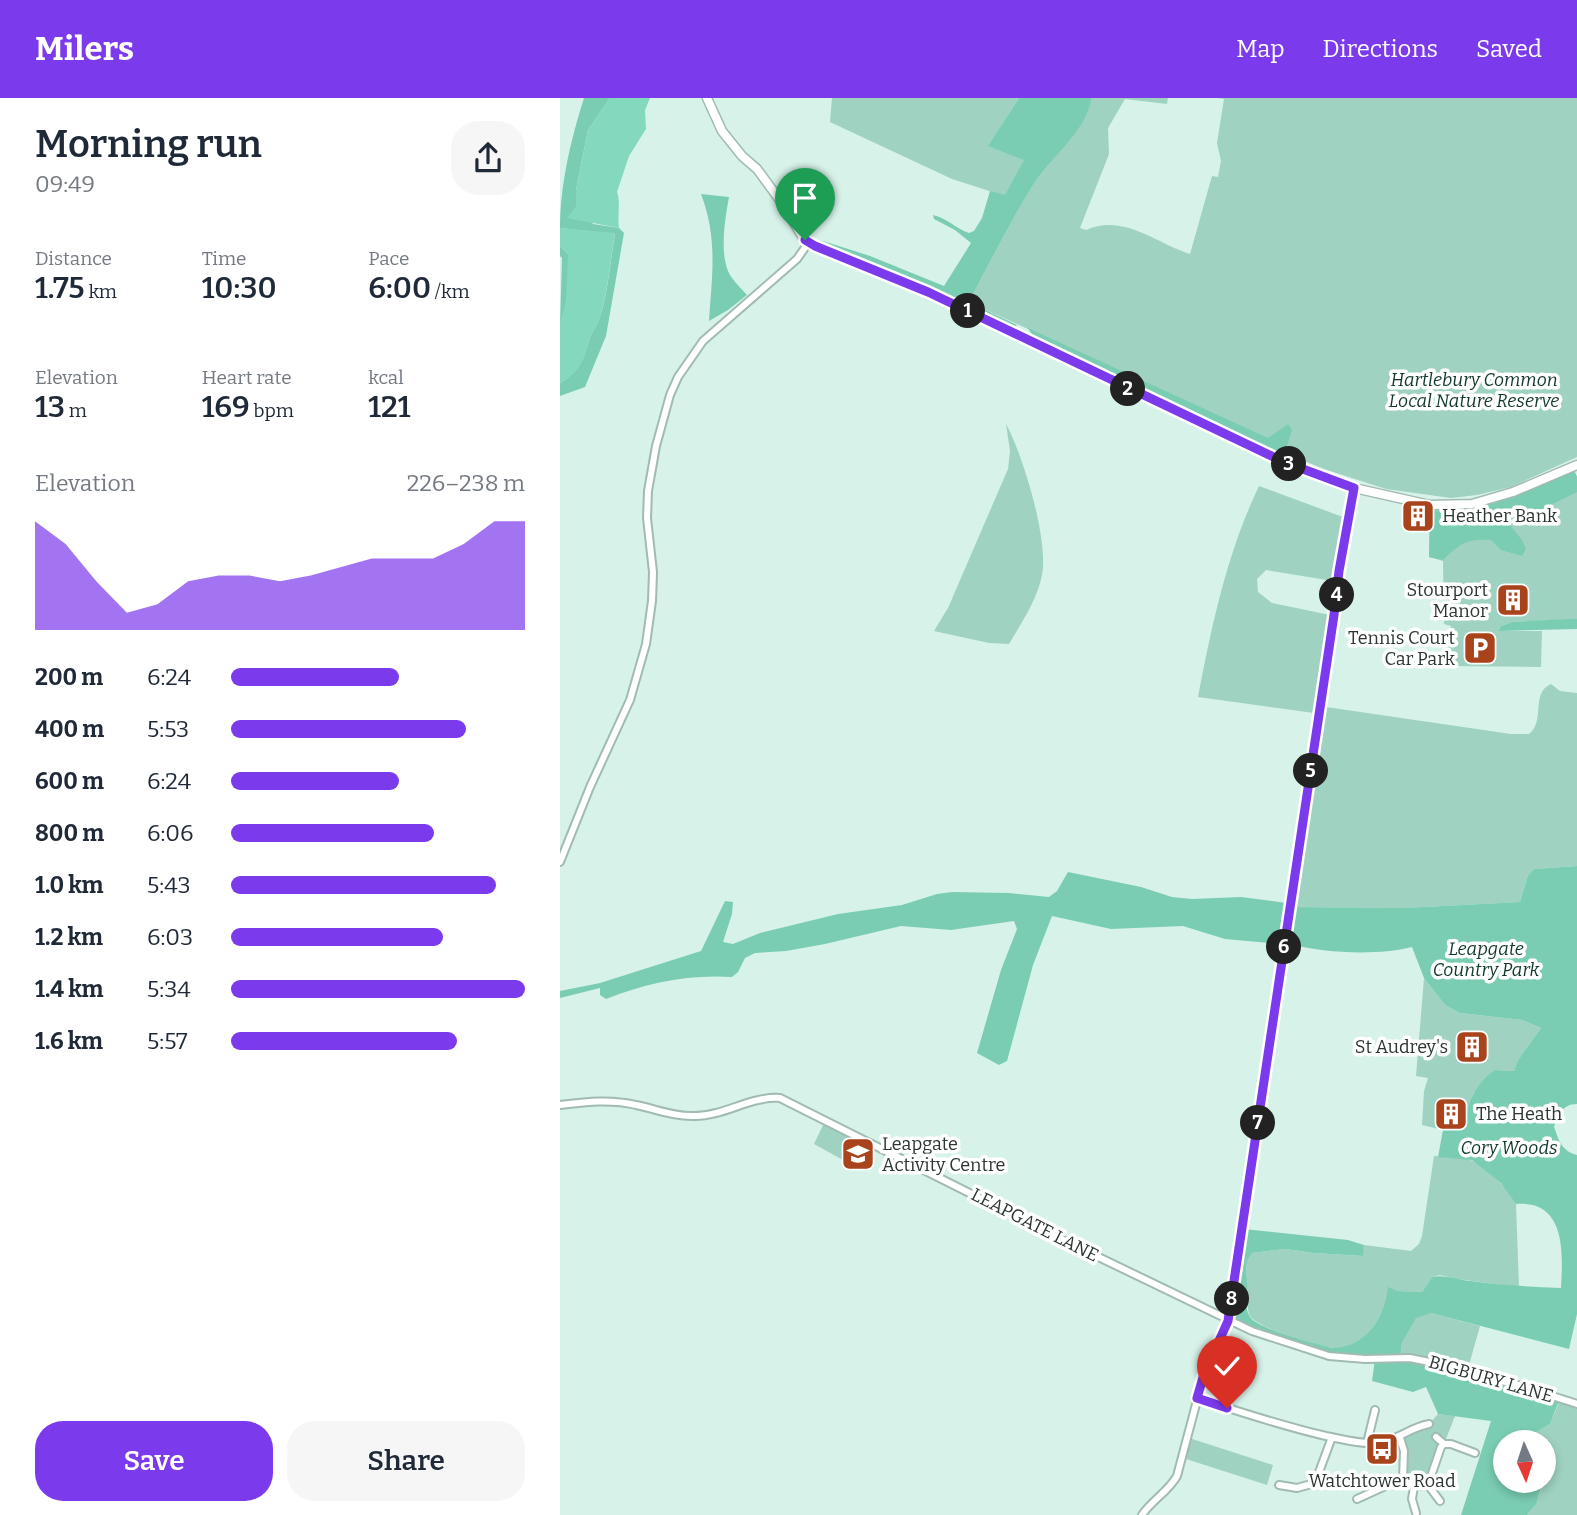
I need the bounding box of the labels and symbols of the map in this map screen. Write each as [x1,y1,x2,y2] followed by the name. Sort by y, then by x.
[775,168,835,240] pin
[950,294,986,328] pin: 1
[1389,369,1559,412] park label: Hartlebury Common Local Nature Reserve
[1110,372,1146,406] pin: 2
[1272,446,1306,482] pin: 3
[1399,497,1437,535] building icon: Heather Bank
[1442,505,1558,527] place label: Heather Bank
[1320,578,1354,612] pin: 4
[1406,579,1488,622] place label: Stourport Manor
[1494,581,1532,619] building icon: Stourport Manor
[1348,627,1456,670] place label: Tennis Court Car Park
[1461,629,1499,667] parking icon: Tennis Court Car Park
[1294,754,1328,788] pin: 5
[1266,930,1302,964] pin: 6
[1433,938,1540,981] park label: Leapgate Country Park
[1453,1028,1491,1066] building icon: St Audrey's
[1355,1036,1448,1058] place label: St Audrey's
[1432,1095,1470,1133] building icon: The Heath
[1476,1103,1562,1125] place label: The Heath
[1240,1105,1276,1140] pin: 7
[882,1133,1005,1176] place label: Leapgate Activity Centre
[839,1135,877,1173] school or university icon: Leapgate Activity Centre
[1461,1137,1558,1159] park label: Cory Woods
[967,1183,1103,1267] street label: LEAPGATE LANE
[1214,1282,1250,1316] pin: 8
[1197,1336,1257,1408] pin
[1426,1351,1556,1407] street label: BIGBURY LANE
[1363,1430,1401,1468] bus stop icon: Watchtower Road
[1493,1430,1556,1493] north arrow
[1308,1470,1456,1492] place label: Watchtower Road

